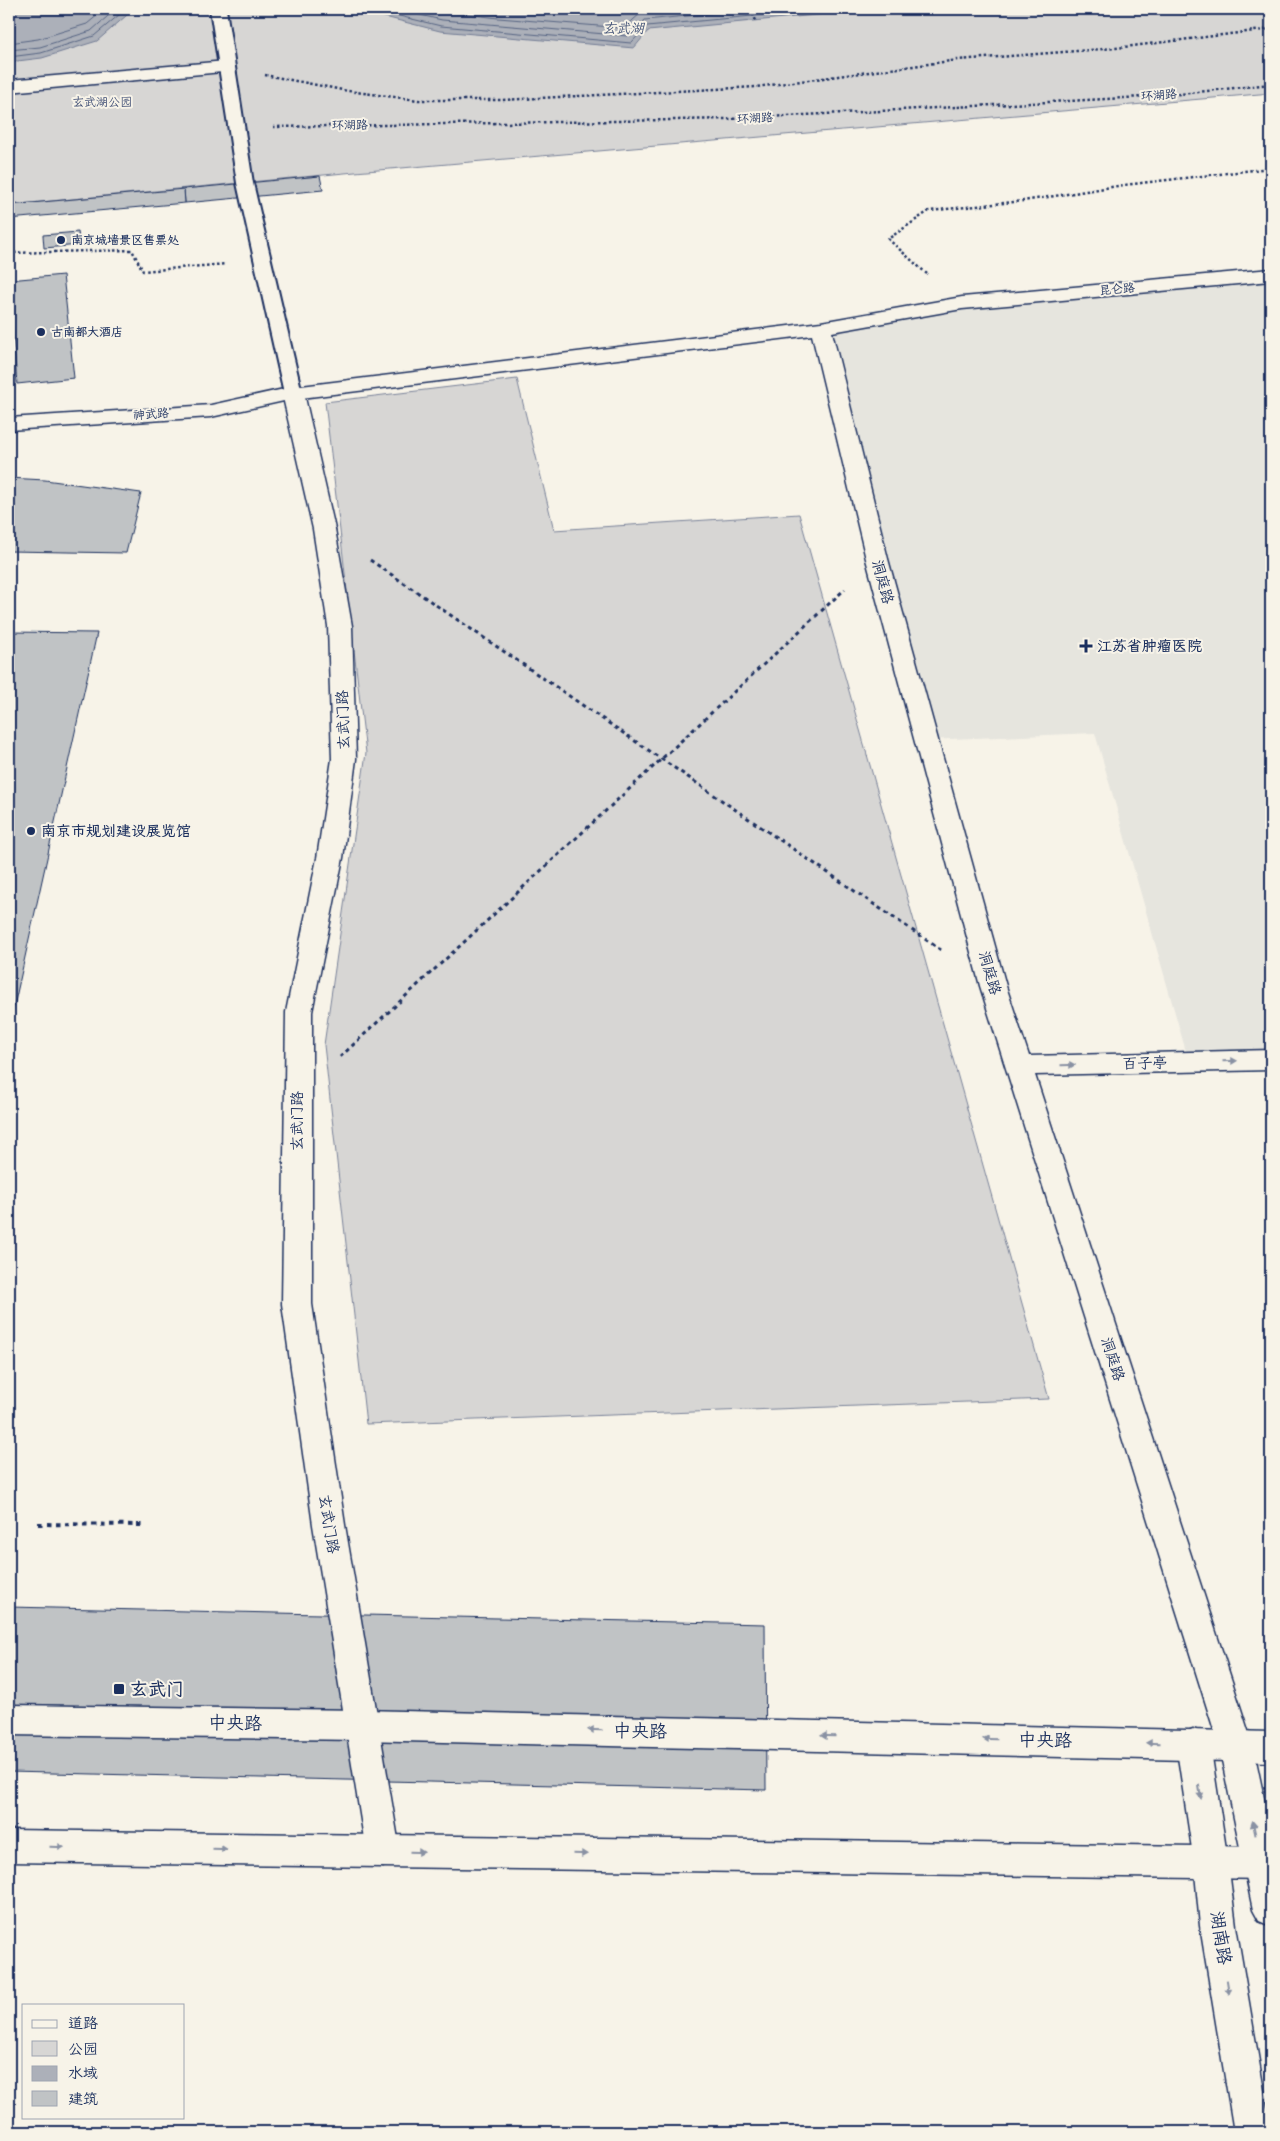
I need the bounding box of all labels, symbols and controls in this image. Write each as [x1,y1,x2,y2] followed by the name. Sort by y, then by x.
[602,19,646,37] water label: 玄武湖
[1140,86,1178,104] street label: 环湖路
[72,94,132,110] park label: 玄武湖公园
[737,109,773,127] street label: 环湖路
[332,117,368,133] street label: 环湖路
[71,232,179,248] place label: 南京城墙景区售票处
[55,234,67,246] marker: 南京城墙景区售票处
[1098,279,1136,299] street label: 昆仑路
[51,324,123,340] place label: 古南都大酒店
[35,326,47,338] marker: 古南都大酒店
[132,405,170,423] street label: 神武路
[868,558,898,606] street label: 洞庭路
[1097,636,1202,656] place label: 江苏省肿瘤医院
[1079,639,1093,653] marker: 江苏省肿瘤医院
[332,690,354,750] street label: 玄武门路
[41,821,191,841] place label: 南京市规划建设展览馆
[25,825,37,837] marker: 南京市规划建设展览馆
[974,949,1006,997] street label: 洞庭路
[1122,1053,1168,1073] street label: 百子亭
[1222,1057,1238,1065] one-way arrow
[1060,1061,1076,1069] one-way arrow
[287,1091,307,1151] street label: 玄武门路
[1097,1335,1129,1383] street label: 洞庭路
[314,1493,344,1555] street label: 玄武门路
[130,1677,184,1701] place label: 玄武门
[112,1682,126,1696] marker: 玄武门
[208,1711,262,1735] street label: 中央路
[613,1719,667,1743] street label: 中央路
[587,1726,603,1734] one-way arrow
[1018,1728,1072,1752] street label: 中央路
[819,1731,835,1739] one-way arrow
[982,1735,998,1743] one-way arrow
[1144,1739,1160,1747] one-way arrow
[1196,1784,1204,1800] one-way arrow
[1250,1821,1258,1836] one-way arrow
[50,1843,66,1851] one-way arrow
[212,1845,228,1853] one-way arrow
[410,1848,426,1856] one-way arrow
[572,1850,588,1858] one-way arrow
[1205,1909,1237,1967] street label: 湖南路
[1225,1980,1233,1996] one-way arrow
[22,2004,185,2118] legend
[68,2013,98,2033] text: 道路
[68,2039,98,2059] text: 公园
[68,2063,98,2083] text: 水域
[68,2089,98,2109] text: 建筑

